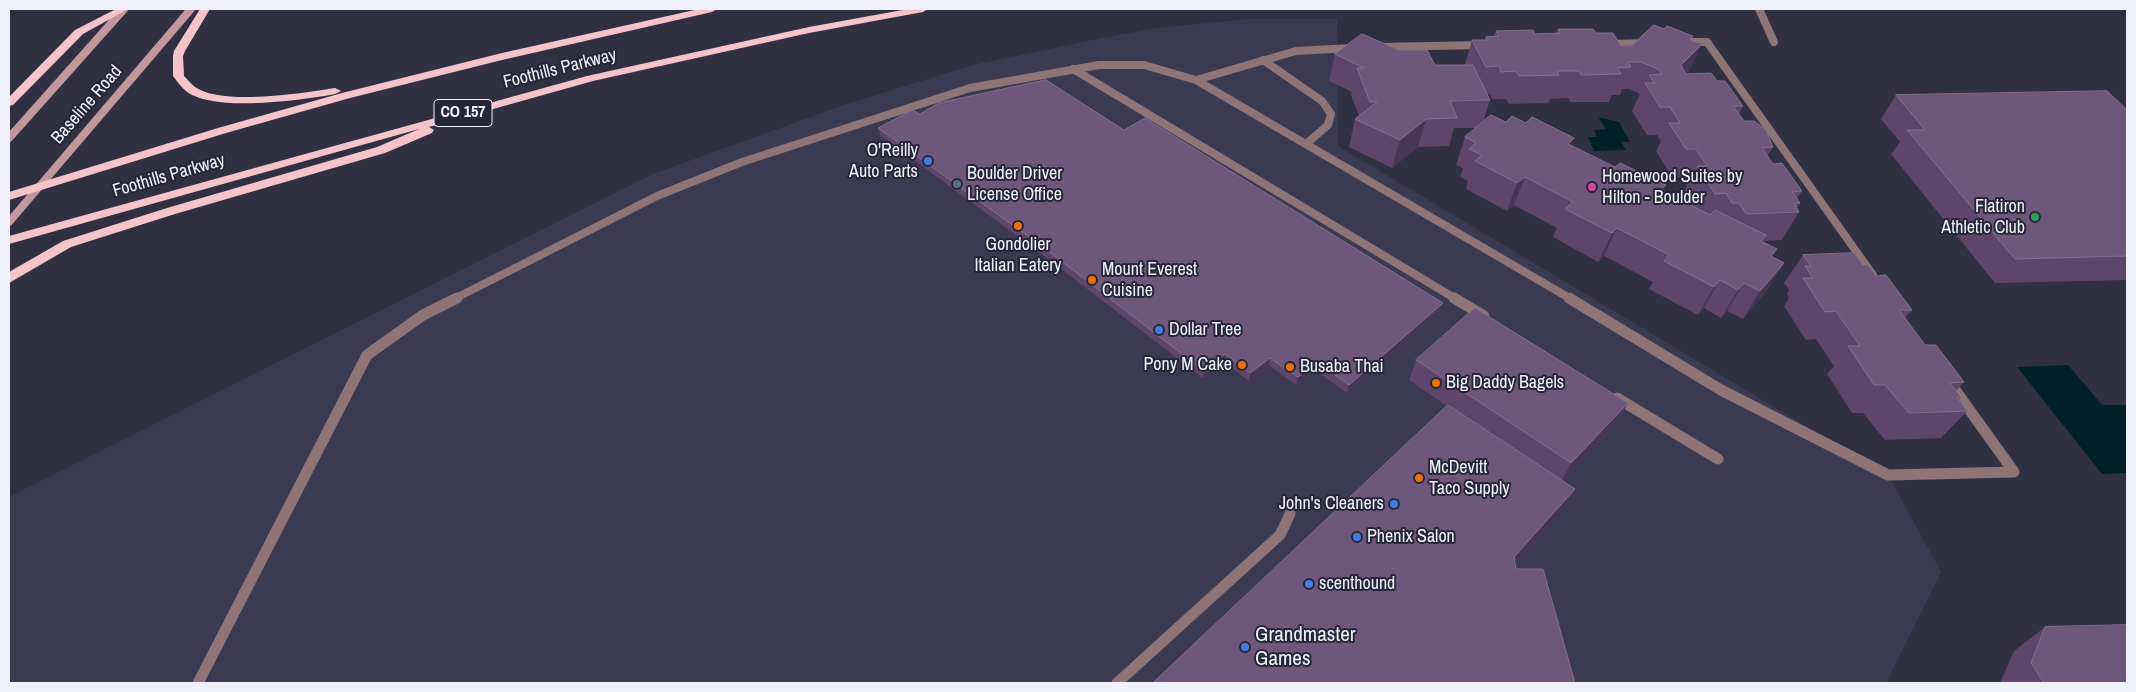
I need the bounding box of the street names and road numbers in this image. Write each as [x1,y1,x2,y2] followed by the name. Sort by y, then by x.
[501,45,619,93] street label: Foothills Parkway
[47,61,127,149] street label: Baseline Road
[434,100,492,126] road number: CO 157
[110,150,228,202] street label: Foothills Parkway

